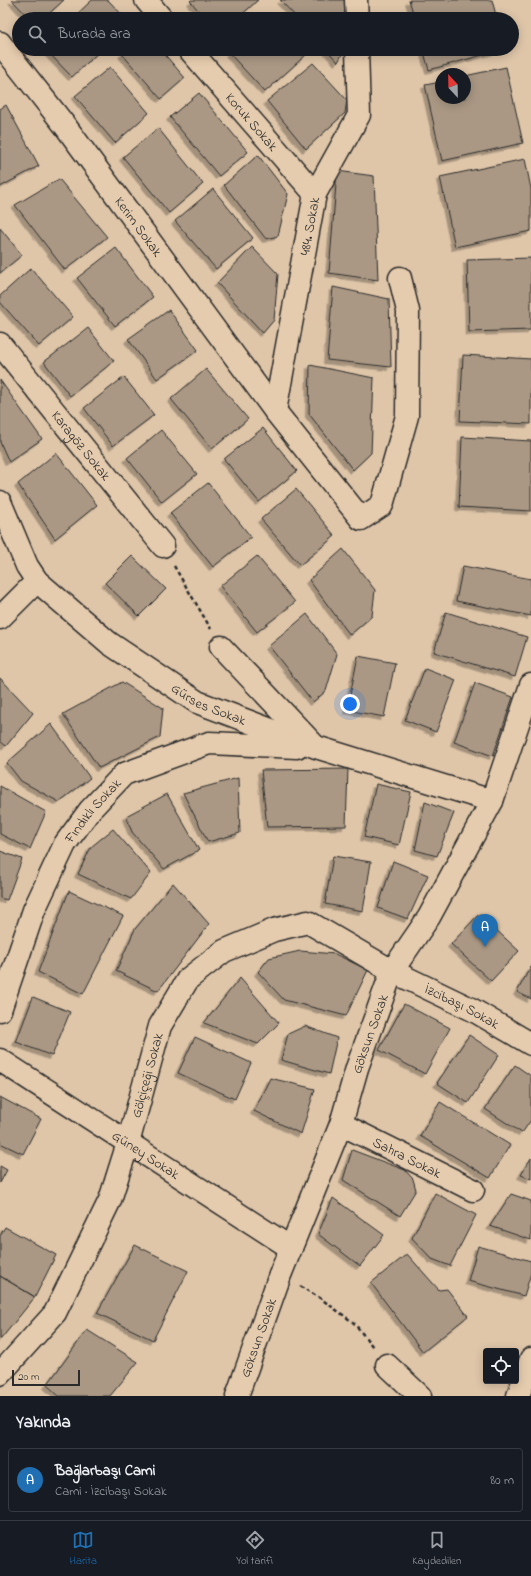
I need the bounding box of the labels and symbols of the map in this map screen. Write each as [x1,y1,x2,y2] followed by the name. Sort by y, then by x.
[435,68,471,104] north arrow
[219,88,283,157] street label: Koruk Sokak
[109,193,168,262] street label: Kerim Sokak
[295,195,326,257] street label: 484. Sokak
[46,406,116,486] street label: Karagöz Sokak
[166,678,250,732] street label: Gürses Sokak
[340,694,360,714] your location
[59,774,127,849] street label: Fındıklı Sokak
[472,914,498,947] pin: A
[421,979,504,1036] street label: İzcibaşı Sokak
[347,991,395,1076] street label: Göksun Sokak
[126,1030,170,1120] street label: Gölçiçeği Sokak
[107,1126,184,1186] street label: Güney Sokak
[369,1132,445,1185] street label: Sahra Sokak
[235,1295,283,1381] street label: Göksun Sokak
[12,1368,80,1387] scale bar

